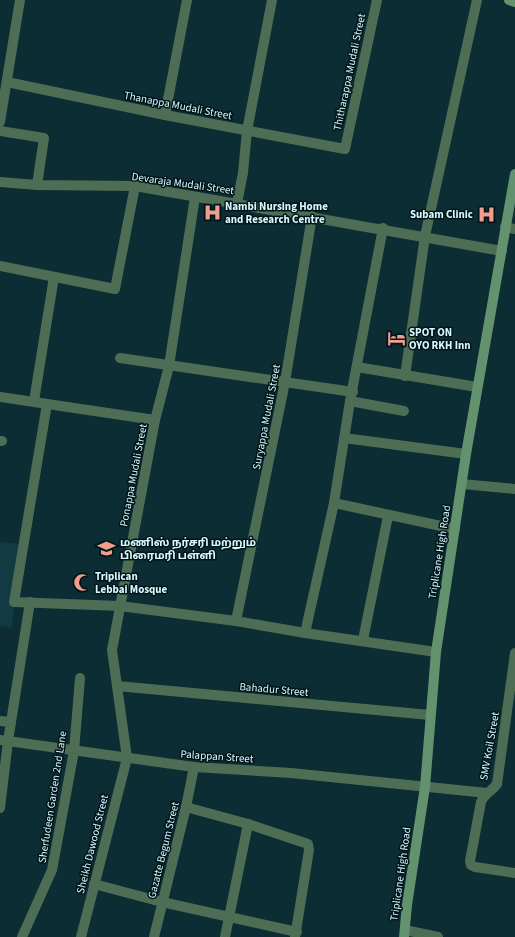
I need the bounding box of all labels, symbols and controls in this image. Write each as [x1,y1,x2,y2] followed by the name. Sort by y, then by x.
[330,12,369,132] street label: Thitharappa Mudali Street
[123,88,233,123] street label: Thanappa Mudali Street
[131,169,235,198] street label: Devaraja Mudali Street
[225,199,328,227] place label: Nambi Nursing Home and Research Centre
[202,202,222,222] hospital icon: Nambi Nursing Home and Research Centre
[476,204,496,224] hospital icon: Subam Clinic
[410,207,473,222] place label: Subam Clinic
[409,325,471,353] place label: SPOT ON OYO RKH Inn
[386,328,406,348] hotel icon: SPOT ON OYO RKH Inn
[249,363,284,471] street label: Suryappa Mudali Street
[116,422,151,528] street label: Ponappa Mudali Street
[425,504,454,600] street label: Triplicane High Road
[120,535,256,563] place label: மணிஸ் நர்சரி மற்றும் பிரைமரி பள்ளி
[97,538,117,558] school or university icon: மணிஸ் நர்சரி மற்றும் பிரைமரி பள்ளி
[95,569,168,597] place label: Triplican Lebbai Mosque
[72,572,92,592] mosque icon: Triplican Lebbai Mosque
[239,679,309,700] street label: Bahadur Street
[476,710,503,781] street label: SMV Koil Street
[35,729,70,864] street label: Sherfudeen Garden 2nd Lane
[180,746,254,767] street label: Palappan Street
[73,793,112,895] street label: Sheikh Dawood Street
[144,800,183,900] street label: Gazatte Begum Street
[386,826,415,922] street label: Triplicane High Road

